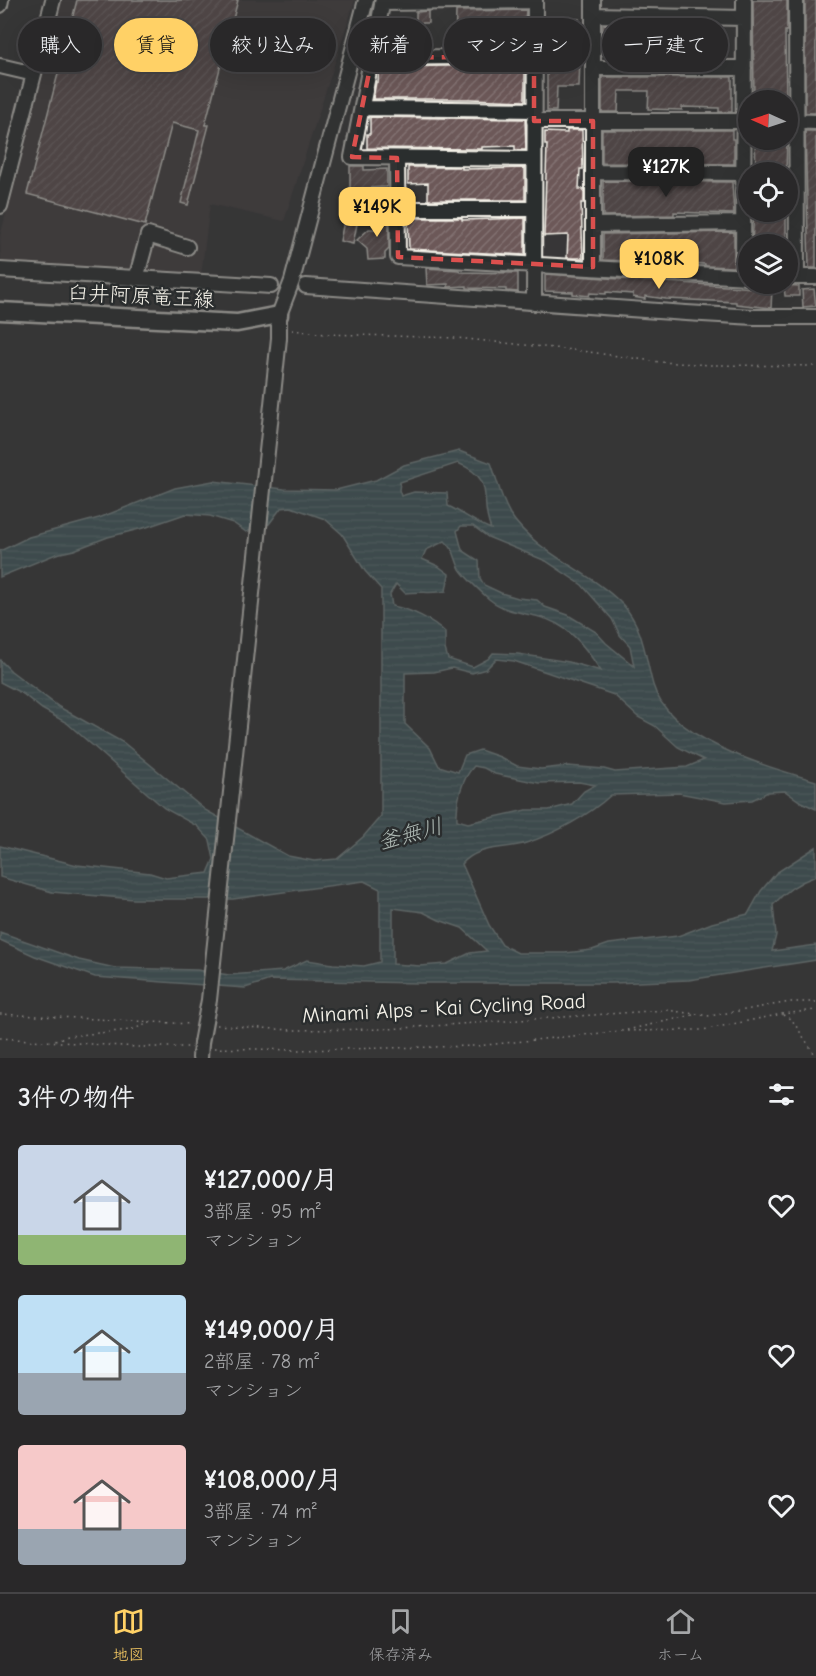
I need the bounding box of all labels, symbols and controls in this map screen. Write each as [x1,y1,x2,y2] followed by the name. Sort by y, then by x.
[18,18,102,72] chip: 購入
[114,18,198,72] chip: 賃貸
[210,18,336,72] chip: 絞り込み
[348,18,432,72] chip: 新着
[444,18,590,72] chip: マンション
[602,18,728,72] chip: 一戸建て
[738,90,798,150] north arrow
[738,90,798,294] map controls
[624,147,708,198] pin: ¥127K
[642,155,690,178] text: ¥127K
[738,162,798,222] button: locate
[335,187,419,238] pin: ¥149K
[353,195,401,218] text: ¥149K
[738,234,798,294] button: layers
[617,239,701,290] pin: ¥108K
[634,247,684,270] text: ¥108K
[67,280,215,312] street label: 臼井阿原竜王線
[375,813,446,855] water label: 釜無川
[302,989,586,1027] street label: Minami Alps - Kai Cycling Road
[765,1078,798,1111] icon: filters
[18,1083,135,1113] text: 3件の物件
[204,1165,338,1195] text: ¥127,000/月
[66,1169,138,1241] icon: home
[765,1189,798,1222] icon: heart
[204,1200,321,1223] text: 3部屋 · 95 m²
[204,1229,303,1252] text: マンション
[204,1315,340,1345] text: ¥149,000/月
[66,1319,138,1391] icon: home
[765,1339,798,1372] icon: heart
[204,1350,319,1373] text: 2部屋 · 78 m²
[204,1379,303,1402] text: マンション
[204,1465,342,1495] text: ¥108,000/月
[66,1469,138,1541] icon: home
[765,1489,798,1522] icon: heart
[204,1500,317,1523] text: 3部屋 · 74 m²
[204,1529,303,1552] text: マンション
[112,1605,145,1665] tab: 地図
[369,1605,433,1665] tab: 保存済み
[657,1605,704,1665] tab: ホーム

